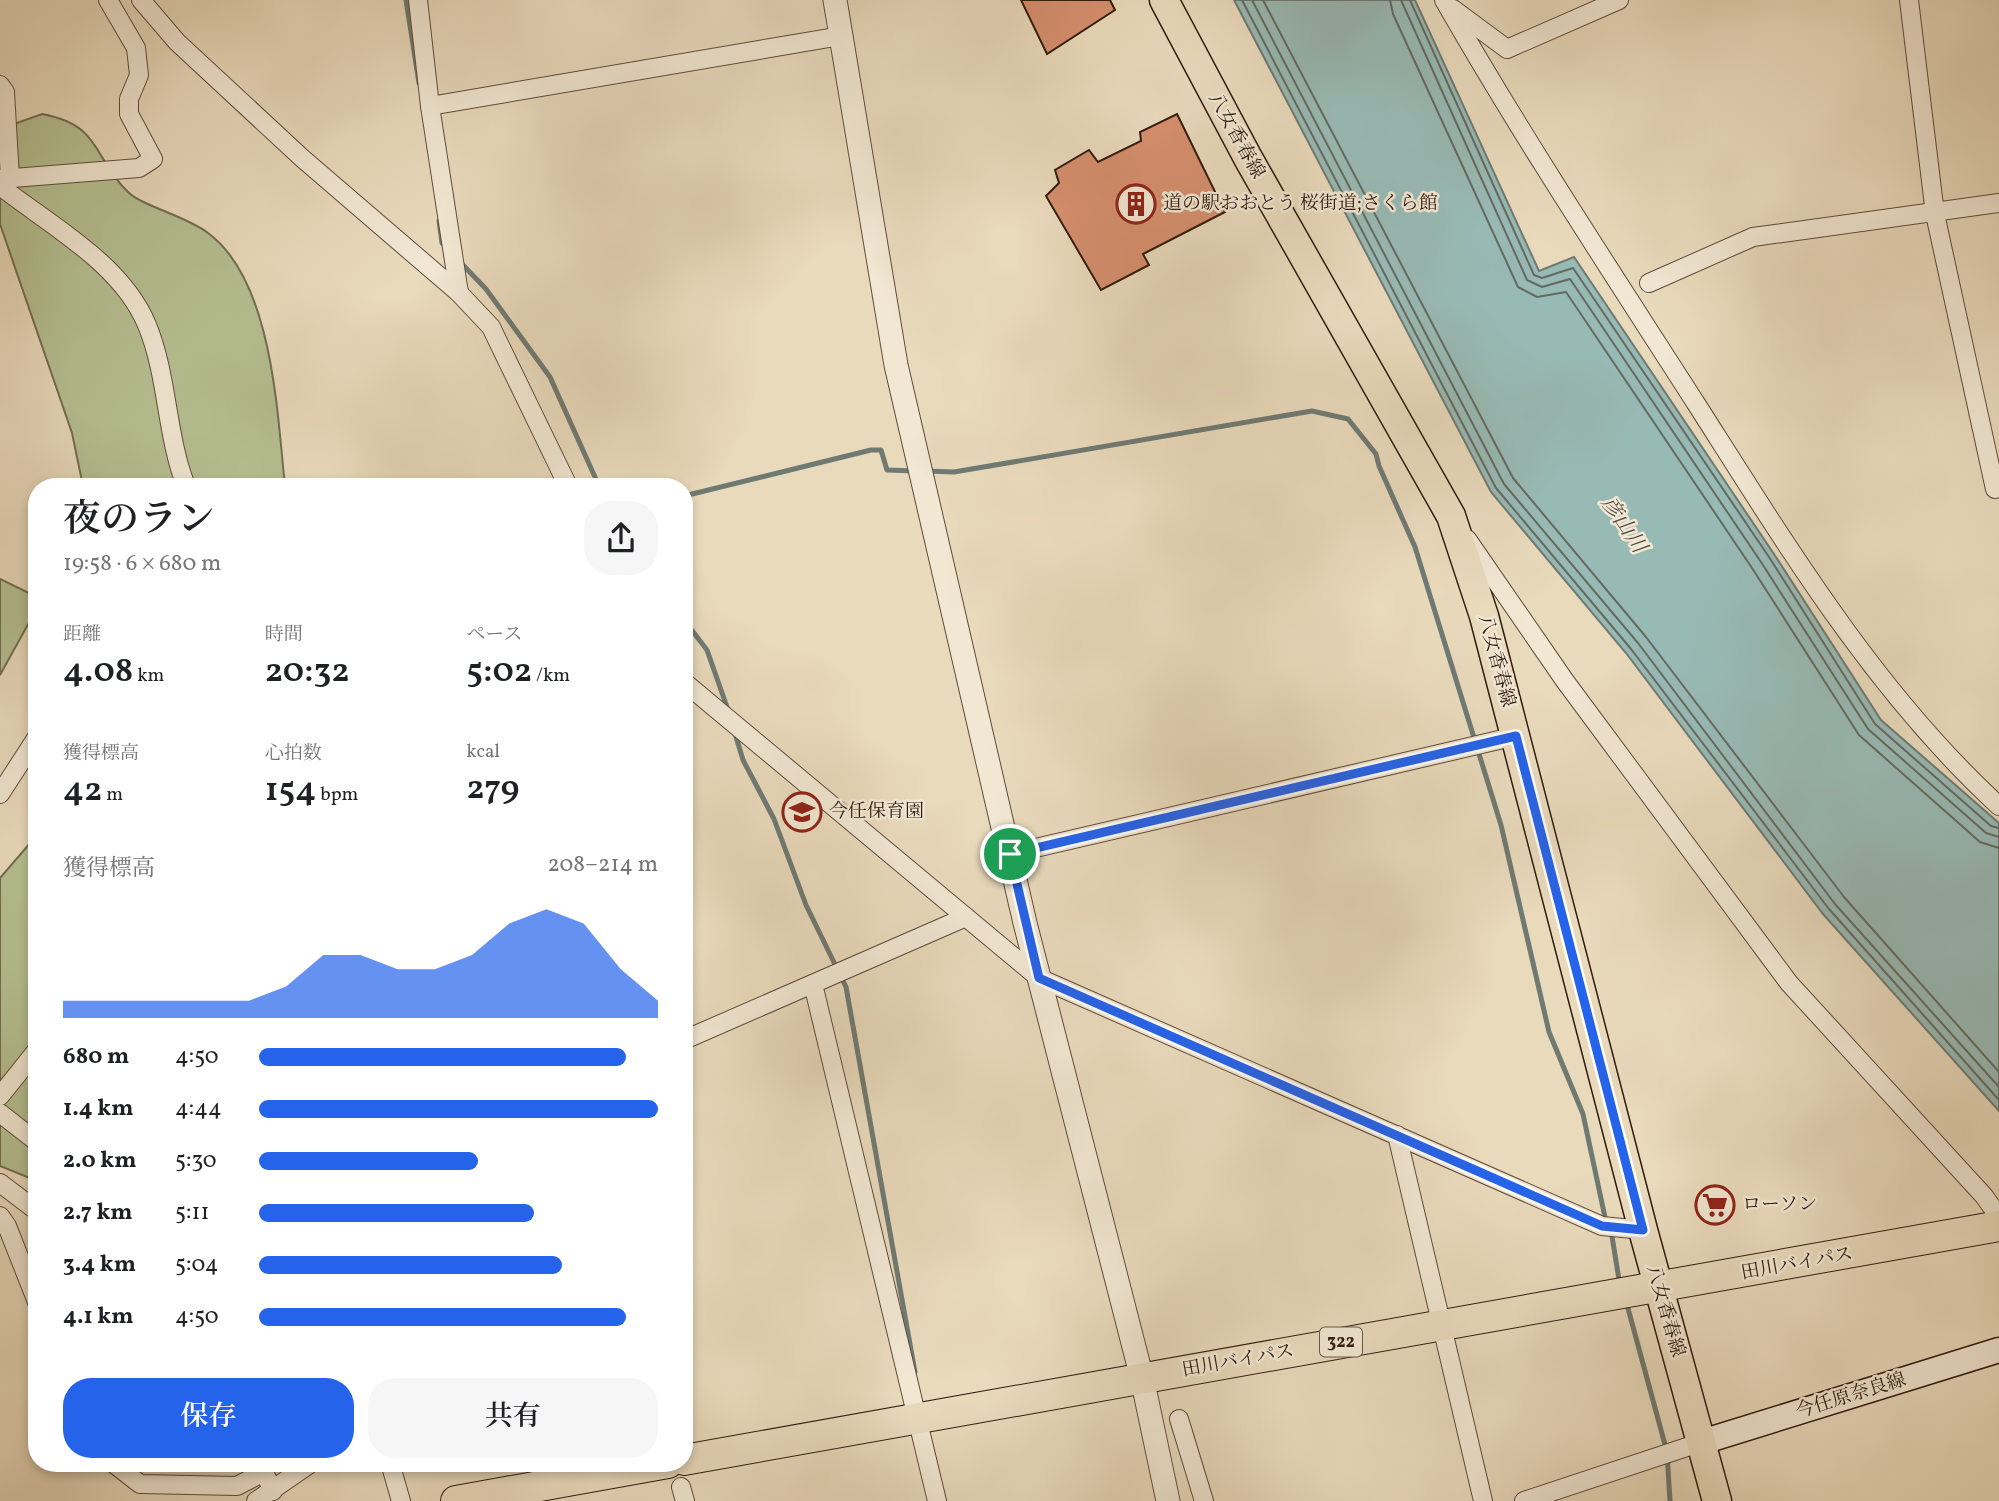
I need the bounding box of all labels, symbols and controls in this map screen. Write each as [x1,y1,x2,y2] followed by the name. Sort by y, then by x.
[1202,88,1270,184] street label: 八女香春線
[1115,183,1157,225] building icon: 道の駅おおとう 桜街道;さくら館
[1163,191,1438,217] place label: 道の駅おおとう 桜街道;さくら館
[1593,491,1654,561] water label: 彦山川
[63,495,215,548] text: 夜のラン
[584,501,658,575] button: share
[63,548,221,580] text: 19:58 · 6 × 680 m
[1471,612,1521,710] street label: 八女香春線
[63,622,101,648] text: 距離
[265,622,303,648] text: 時間
[466,622,522,648] text: ペース
[63,648,133,696] text: 4.08
[265,648,350,696] text: 20:32
[466,648,532,696] text: 5:02
[133,663,164,689] text: km
[532,663,570,689] text: /km
[466,739,500,765] text: kcal
[63,741,139,767] text: 獲得標高
[265,741,322,767] text: 心拍数
[466,765,519,813] text: 279
[63,767,103,815] text: 42
[265,767,316,815] text: 154
[103,782,123,808] text: m
[316,782,358,808] text: bpm
[781,791,823,833] school or university icon: 今任保育園
[829,799,924,825] place label: 今任保育園
[980,824,1040,884] pin
[991,835,1029,873] icon: arrive
[547,849,658,881] text: 208–214 m
[63,853,155,885] text: 獲得標高
[63,1041,129,1073] text: 680 m
[175,1041,219,1073] text: 4:50
[63,1093,134,1125] text: 1.4 km
[175,1093,222,1125] text: 4:44
[63,1145,136,1177] text: 2.0 km
[175,1145,217,1177] text: 5:30
[1694,1184,1736,1226] supermarket icon: ローソン
[1742,1192,1817,1218] place label: ローソン
[63,1197,133,1229] text: 2.7 km
[175,1197,209,1229] text: 5:11
[1739,1241,1855,1287] street label: 田川バイパス
[63,1249,136,1281] text: 3.4 km
[175,1249,218,1281] text: 5:04
[1639,1262,1691,1360] street label: 八女香春線
[63,1301,134,1333] text: 4.1 km
[175,1301,219,1333] text: 4:50
[1320,1328,1362,1357] road number: 322
[1180,1338,1296,1384] street label: 田川バイパス
[1793,1367,1909,1425] street label: 今任原奈良線
[63,1378,354,1458] button: 保存
[368,1378,658,1458] button: 共有

